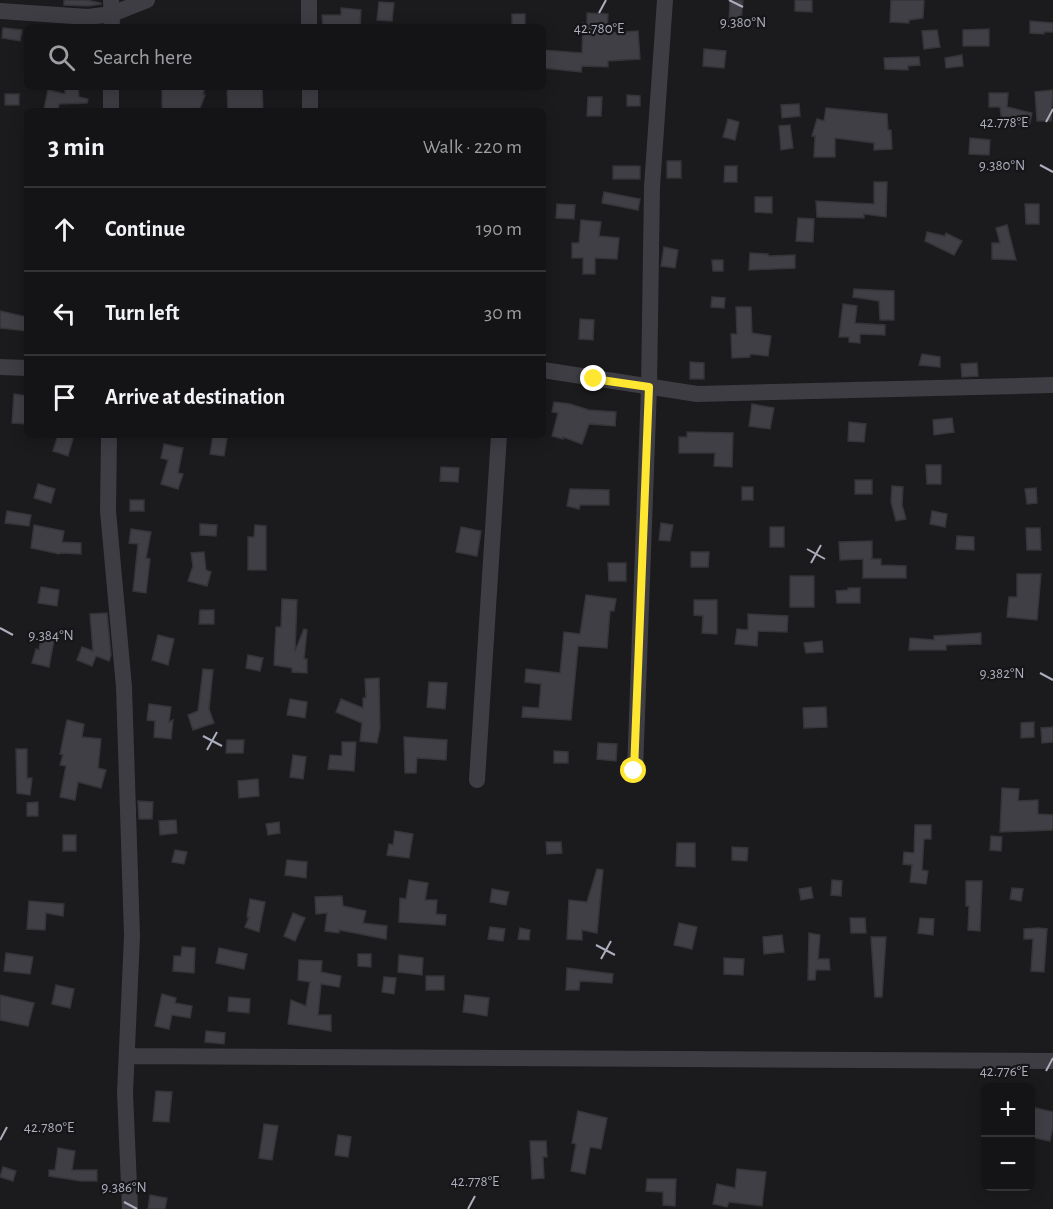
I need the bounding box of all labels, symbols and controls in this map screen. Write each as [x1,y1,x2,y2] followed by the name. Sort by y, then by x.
[720,15,766,30] text: 9.380°N
[574,21,624,36] text: 42.780°E
[24,24,546,90] search box
[45,41,78,74] icon: search
[93,46,192,68] text: Search here
[980,115,1028,130] text: 42.778°E
[48,134,105,160] text: 3 min
[423,137,522,157] text: Walk · 220 m
[979,158,1025,173] text: 9.380°N
[48,213,81,246] icon: ahead
[105,218,185,240] text: Continue
[476,219,522,239] text: 190 m
[48,297,81,330] icon: left
[105,302,179,324] text: Turn left
[484,303,522,323] text: 30 m
[580,365,606,391] route end
[48,381,81,414] icon: arrive
[105,386,285,408] text: Arrive at destination
[28,628,74,643] text: 9.384°N
[979,666,1025,681] text: 9.382°N
[620,757,646,783] route start
[980,1064,1028,1079] text: 42.776°E
[981,1083,1035,1191] map controls
[981,1083,1035,1137] button: +
[24,1120,74,1135] text: 42.780°E
[981,1137,1035,1191] button: −
[451,1174,499,1189] text: 42.778°E
[101,1180,147,1195] text: 9.386°N

